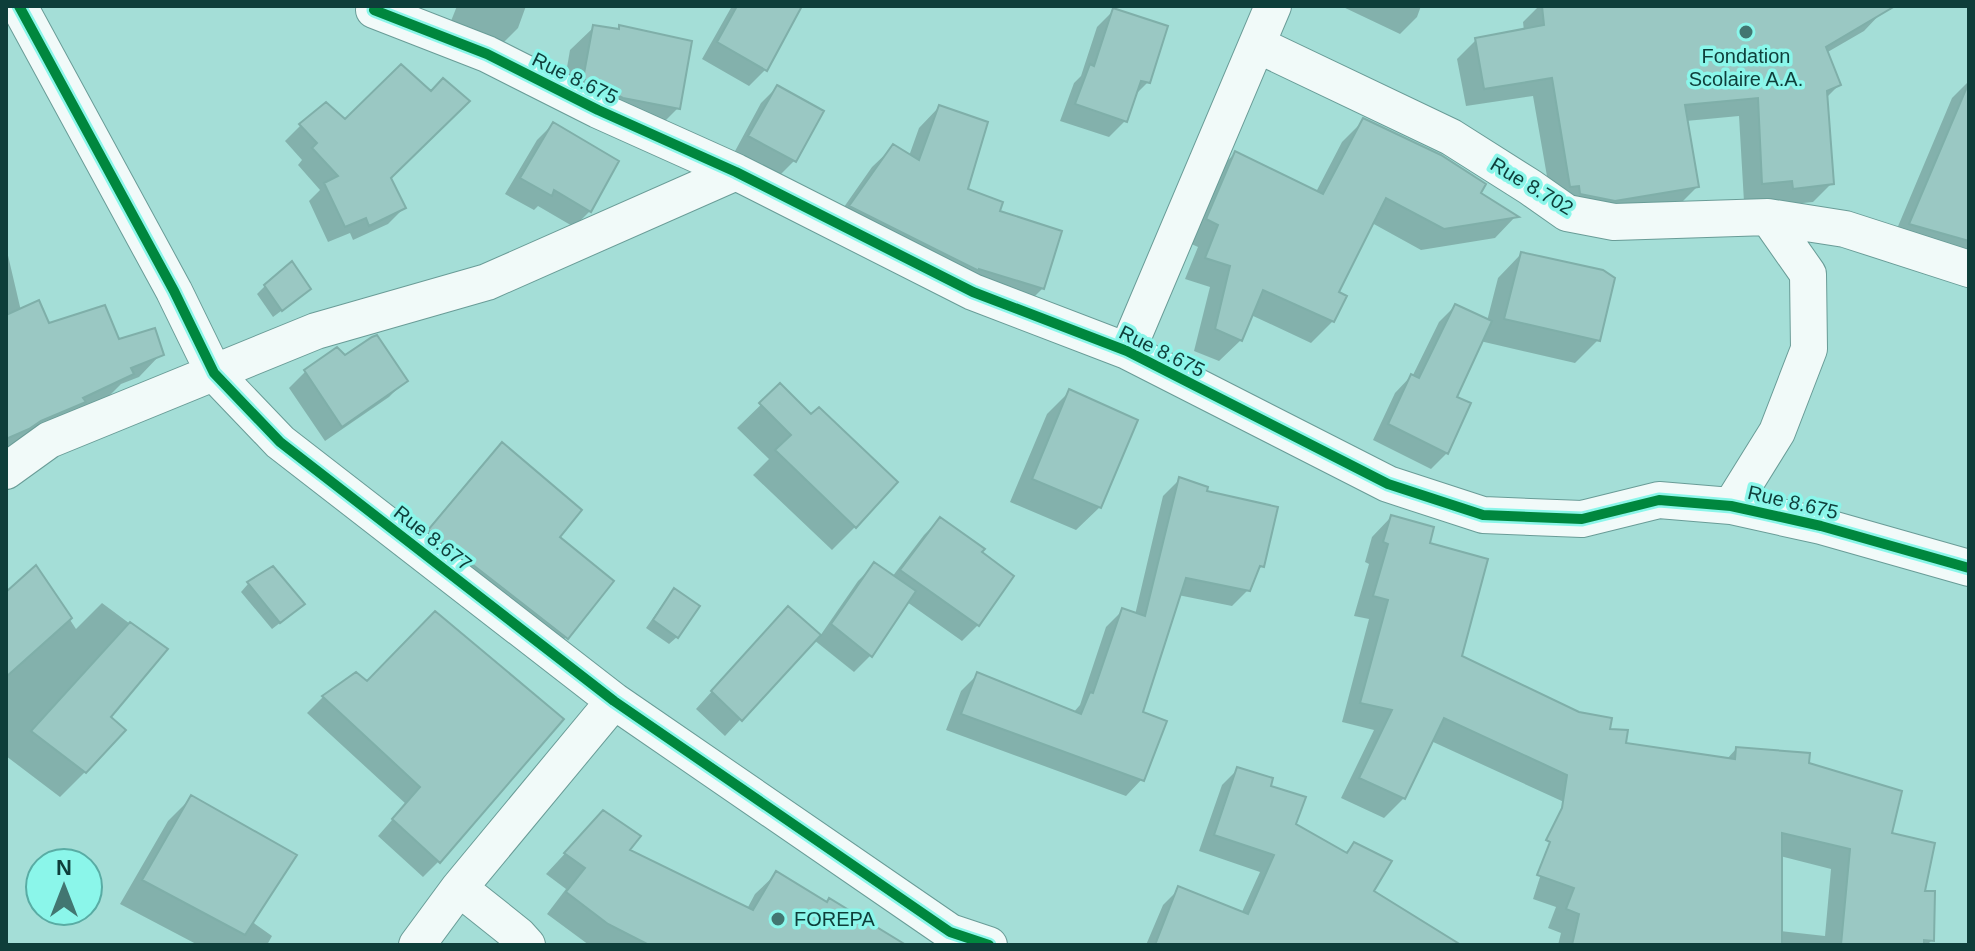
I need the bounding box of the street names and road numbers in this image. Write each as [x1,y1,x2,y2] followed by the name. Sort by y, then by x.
[529,48,621,108] street label: Rue 8.675
[1487,153,1577,219] street label: Rue 8.702
[1116,321,1208,381] street label: Rue 8.675
[1746,481,1840,523] street label: Rue 8.675
[390,501,476,575] street label: Rue 8.677

